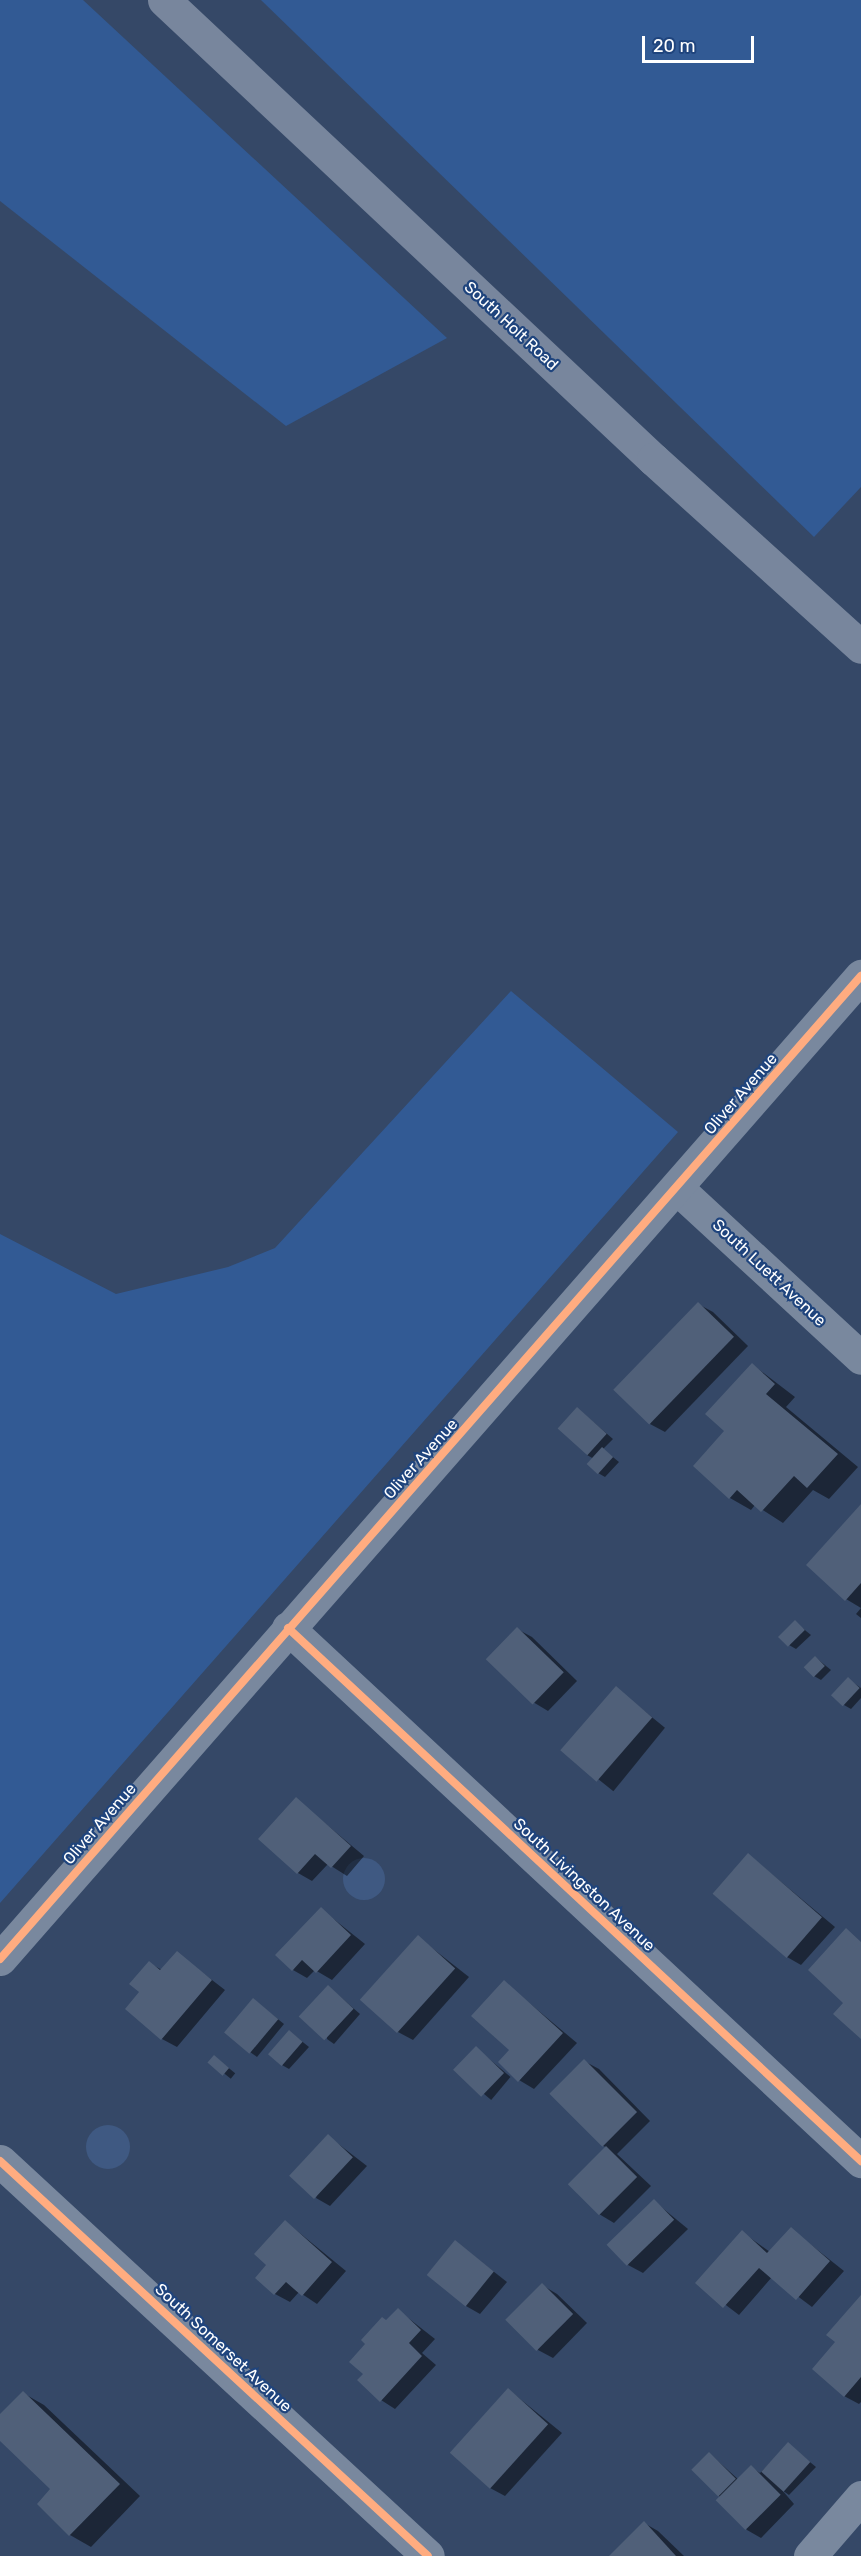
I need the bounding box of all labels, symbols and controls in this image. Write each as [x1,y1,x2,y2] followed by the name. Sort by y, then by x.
[645,24,758,62] scale bar
[653,35,695,57] text: 20 m
[460,278,562,374] street label: South Holt Road
[700,1049,782,1139] street label: Oliver Avenue
[708,1215,830,1331] street label: South Luett Avenue
[380,1415,462,1503] street label: Oliver Avenue
[59,1779,141,1869] street label: Oliver Avenue
[509,1814,659,1956] street label: South Livingston Avenue
[150,2279,296,2417] street label: South Somerset Avenue

